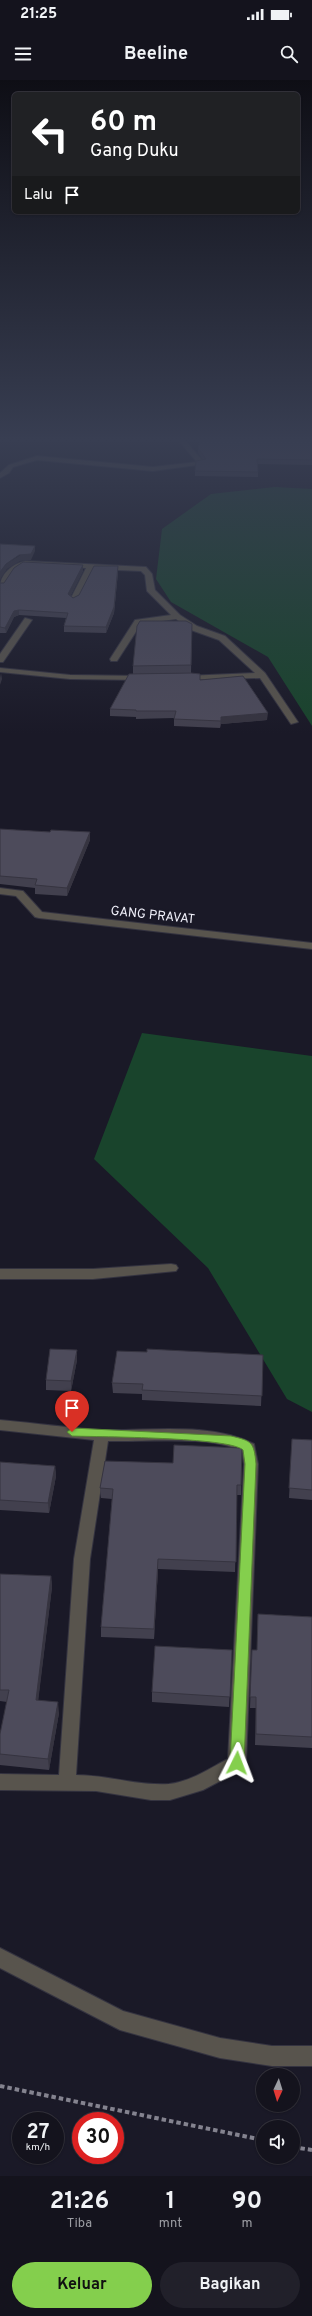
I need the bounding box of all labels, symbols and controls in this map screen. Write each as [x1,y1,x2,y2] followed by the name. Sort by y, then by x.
[20,5,57,24] text: 21:25
[12,43,34,65] icon: menu
[124,43,188,66] text: Beeline
[278,43,300,65] icon: search
[90,105,157,141] text: 60 m
[24,108,76,160] icon: left
[90,140,179,163] text: Gang Duku
[61,184,83,206] icon: arrive
[24,186,53,205] text: Lalu
[110,904,196,928] street label: GANG PRAVAT
[55,1391,89,1432] pin
[61,1397,83,1419] icon: arrive
[216,1742,258,1784] position arrow
[256,2068,300,2112] north arrow
[256,2068,300,2164] map controls
[72,2112,124,2164] speed limit sign: 30
[27,2120,49,2146] text: 27
[256,2120,300,2164] button: sound
[26,2141,50,2154] text: km/h
[50,2187,109,2217] text: 21:26
[166,2187,175,2217] text: 1
[232,2187,262,2217] text: 90
[67,2216,92,2232] text: Tiba
[159,2216,182,2232] text: mnt
[241,2216,253,2232] text: m
[12,2262,152,2308] button: Keluar
[160,2262,300,2308] button: Bagikan

